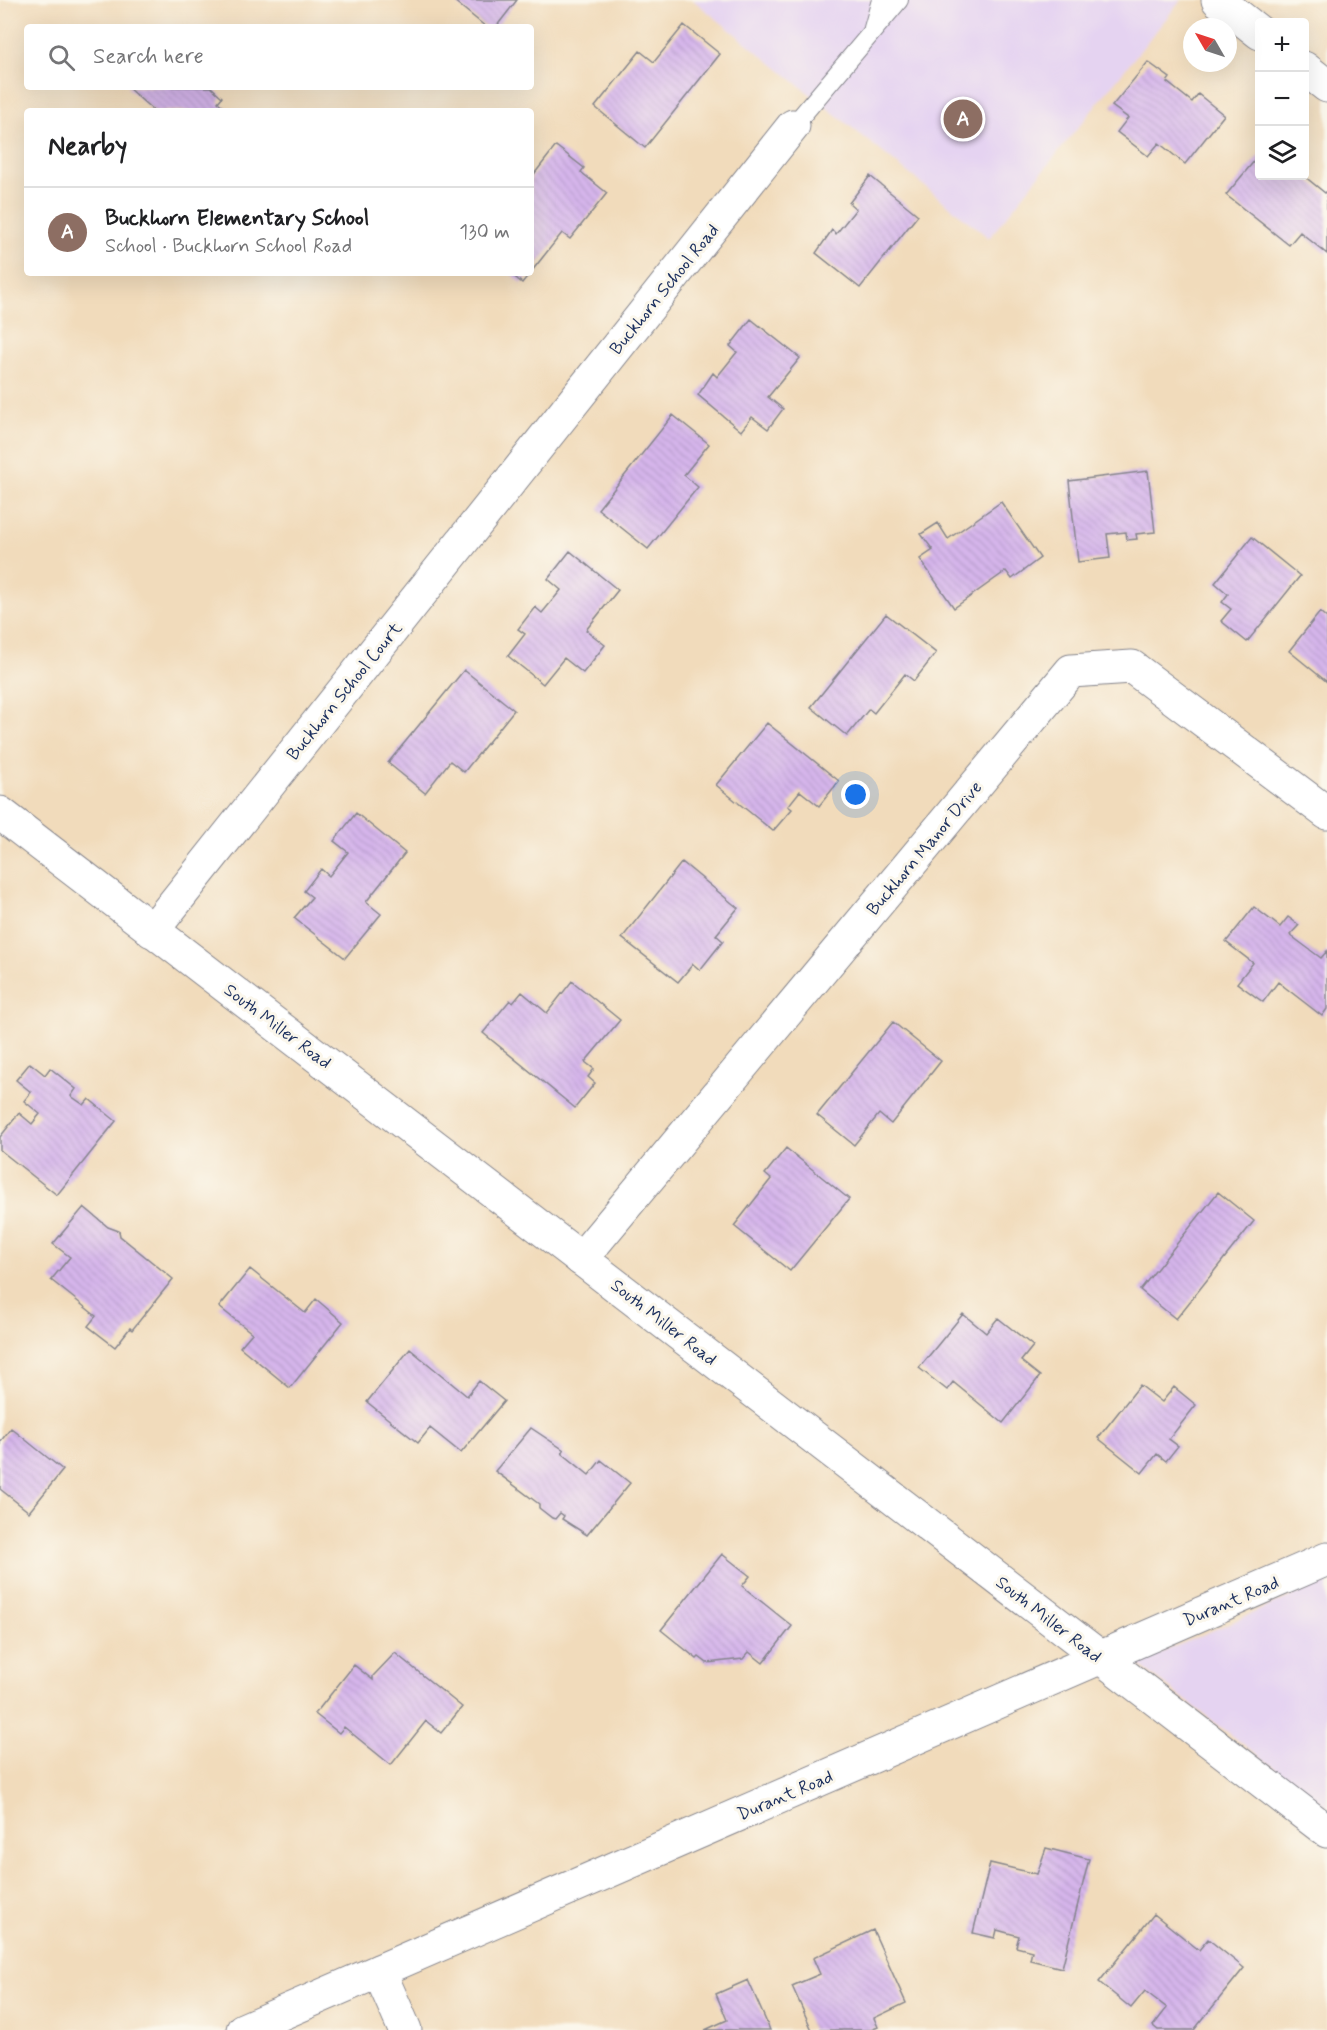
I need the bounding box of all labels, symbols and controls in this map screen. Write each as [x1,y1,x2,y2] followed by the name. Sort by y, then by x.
[1183,18,1237,72] north arrow
[1255,18,1309,180] map controls
[1255,18,1309,72] button: +
[24,24,534,90] search box
[45,41,78,74] icon: search
[93,43,204,71] text: Search here
[1255,72,1309,126] button: −
[944,96,982,142] pin: A
[1255,126,1309,180] button: layers
[48,130,127,164] text: Nearby
[105,205,369,233] text: Buckhorn Elementary School
[61,219,74,246] text: A
[459,219,510,246] text: 130 m
[605,219,725,360] street label: Buckhorn School Road
[105,233,352,260] text: School · Buckhorn School Road
[282,617,408,766] street label: Buckhorn School Court
[861,776,988,921] street label: Buckhorn Manor Drive
[841,780,870,809] your location
[219,979,336,1075] street label: South Miller Road
[605,1274,721,1372] street label: South Miller Road
[990,1571,1106,1669] street label: South Miller Road
[1180,1571,1283,1633] street label: Durant Road
[734,1765,837,1827] street label: Durant Road

